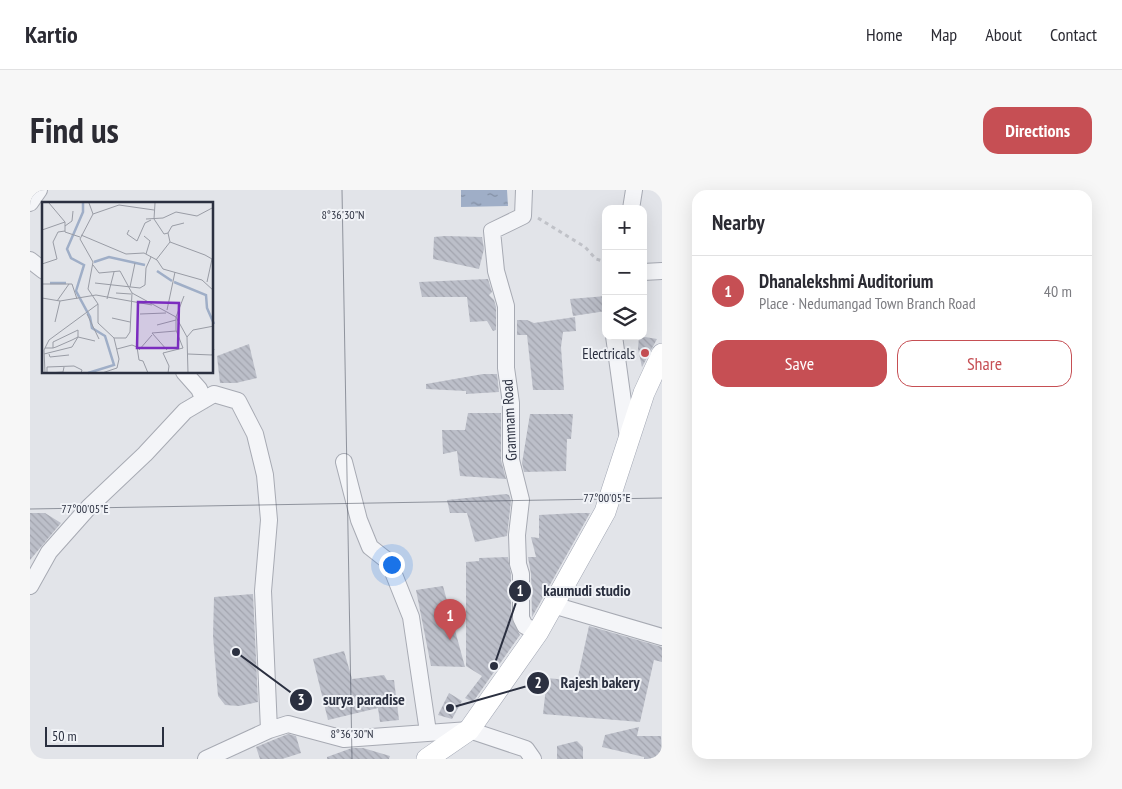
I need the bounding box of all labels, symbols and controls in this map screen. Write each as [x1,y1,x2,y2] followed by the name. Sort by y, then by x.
[25,19,78,50] text: Kartio
[866,23,903,46] text: Home
[931,23,957,46] text: Map
[985,23,1022,46] text: About
[1050,23,1097,46] text: Contact
[30,107,119,153] text: Find us
[983,107,1092,154] button: Directions
[42,202,214,374] inset map
[602,205,647,340] map controls
[602,205,647,250] button: +
[321,207,365,222] text: 8°36'30"N
[712,209,765,236] text: Nearby
[602,250,647,295] button: −
[759,269,933,293] text: Dhanalekshmi Auditorium
[724,281,732,301] text: 1
[1044,281,1072,301] text: 40 m
[759,293,976,313] text: Place · Nedumangad Town Branch Road
[602,295,647,340] button: layers
[712,340,887,387] button: Save
[897,340,1072,387] button: Share
[582,344,635,363] place label: Electricals
[639,347,651,359] marker: Electricals
[497,379,521,461] street label: Grammam Road
[583,490,631,505] text: 77°00'05"E
[61,501,109,516] text: 77°00'05"E
[379,552,405,578] your location
[508,575,640,606] callout: kaumudi studio
[543,580,631,600] text: kaumudi studio
[516,581,524,600] text: 1
[434,599,466,640] pin: 1
[526,667,650,698] callout: Rajesh bakery
[560,672,640,692] text: Rajesh bakery
[534,673,542,692] text: 2
[288,684,415,715] callout: surya paradise
[323,689,405,709] text: surya paradise
[297,690,305,709] text: 3
[45,724,164,747] scale bar
[330,726,374,741] text: 8°36'30"N
[52,727,77,745] text: 50 m

